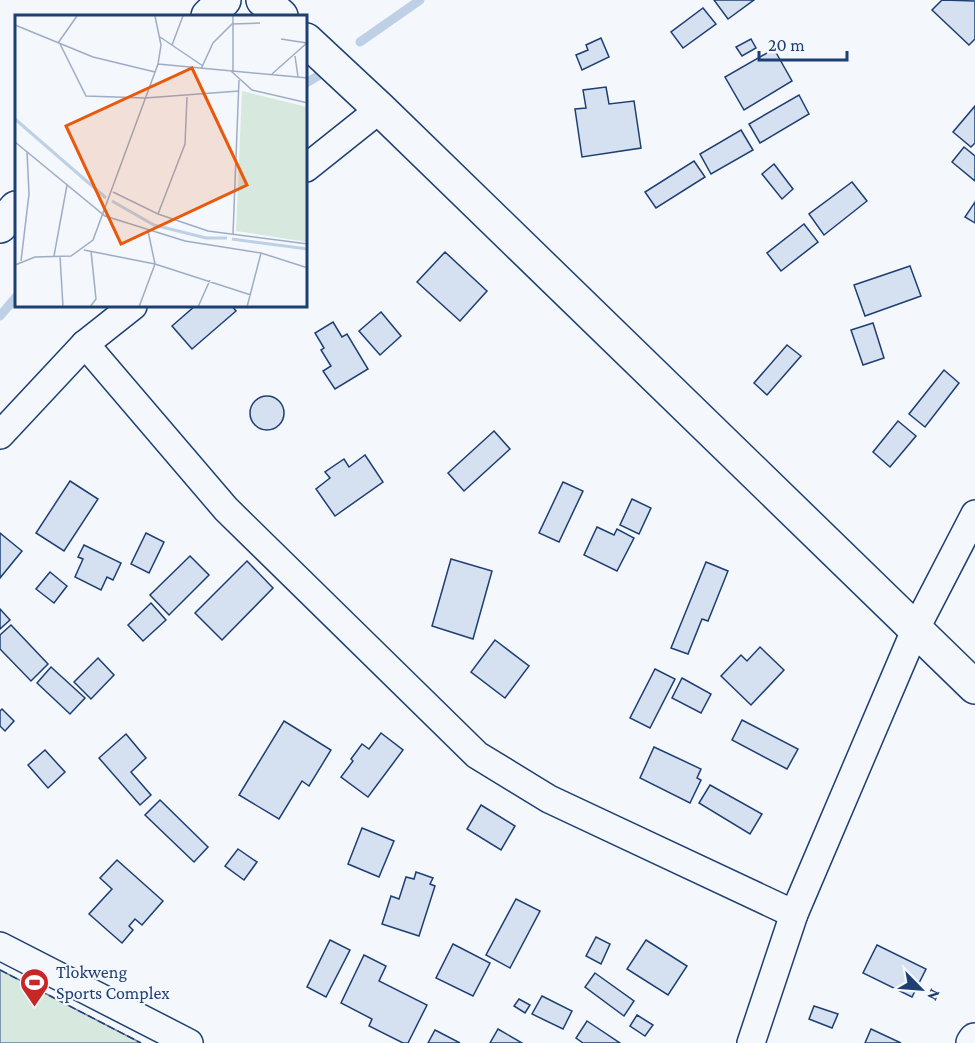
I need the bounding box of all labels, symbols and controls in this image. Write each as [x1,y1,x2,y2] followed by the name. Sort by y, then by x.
[15,15,308,308] inset map
[759,24,848,62] scale bar
[768,35,805,55] text: 20 m
[891,959,951,1019] north arrow
[56,962,170,1003] place label: Tlokweng Sports Complex
[19,966,51,1008] sports icon: Tlokweng Sports Complex
[924,987,944,1004] text: N

